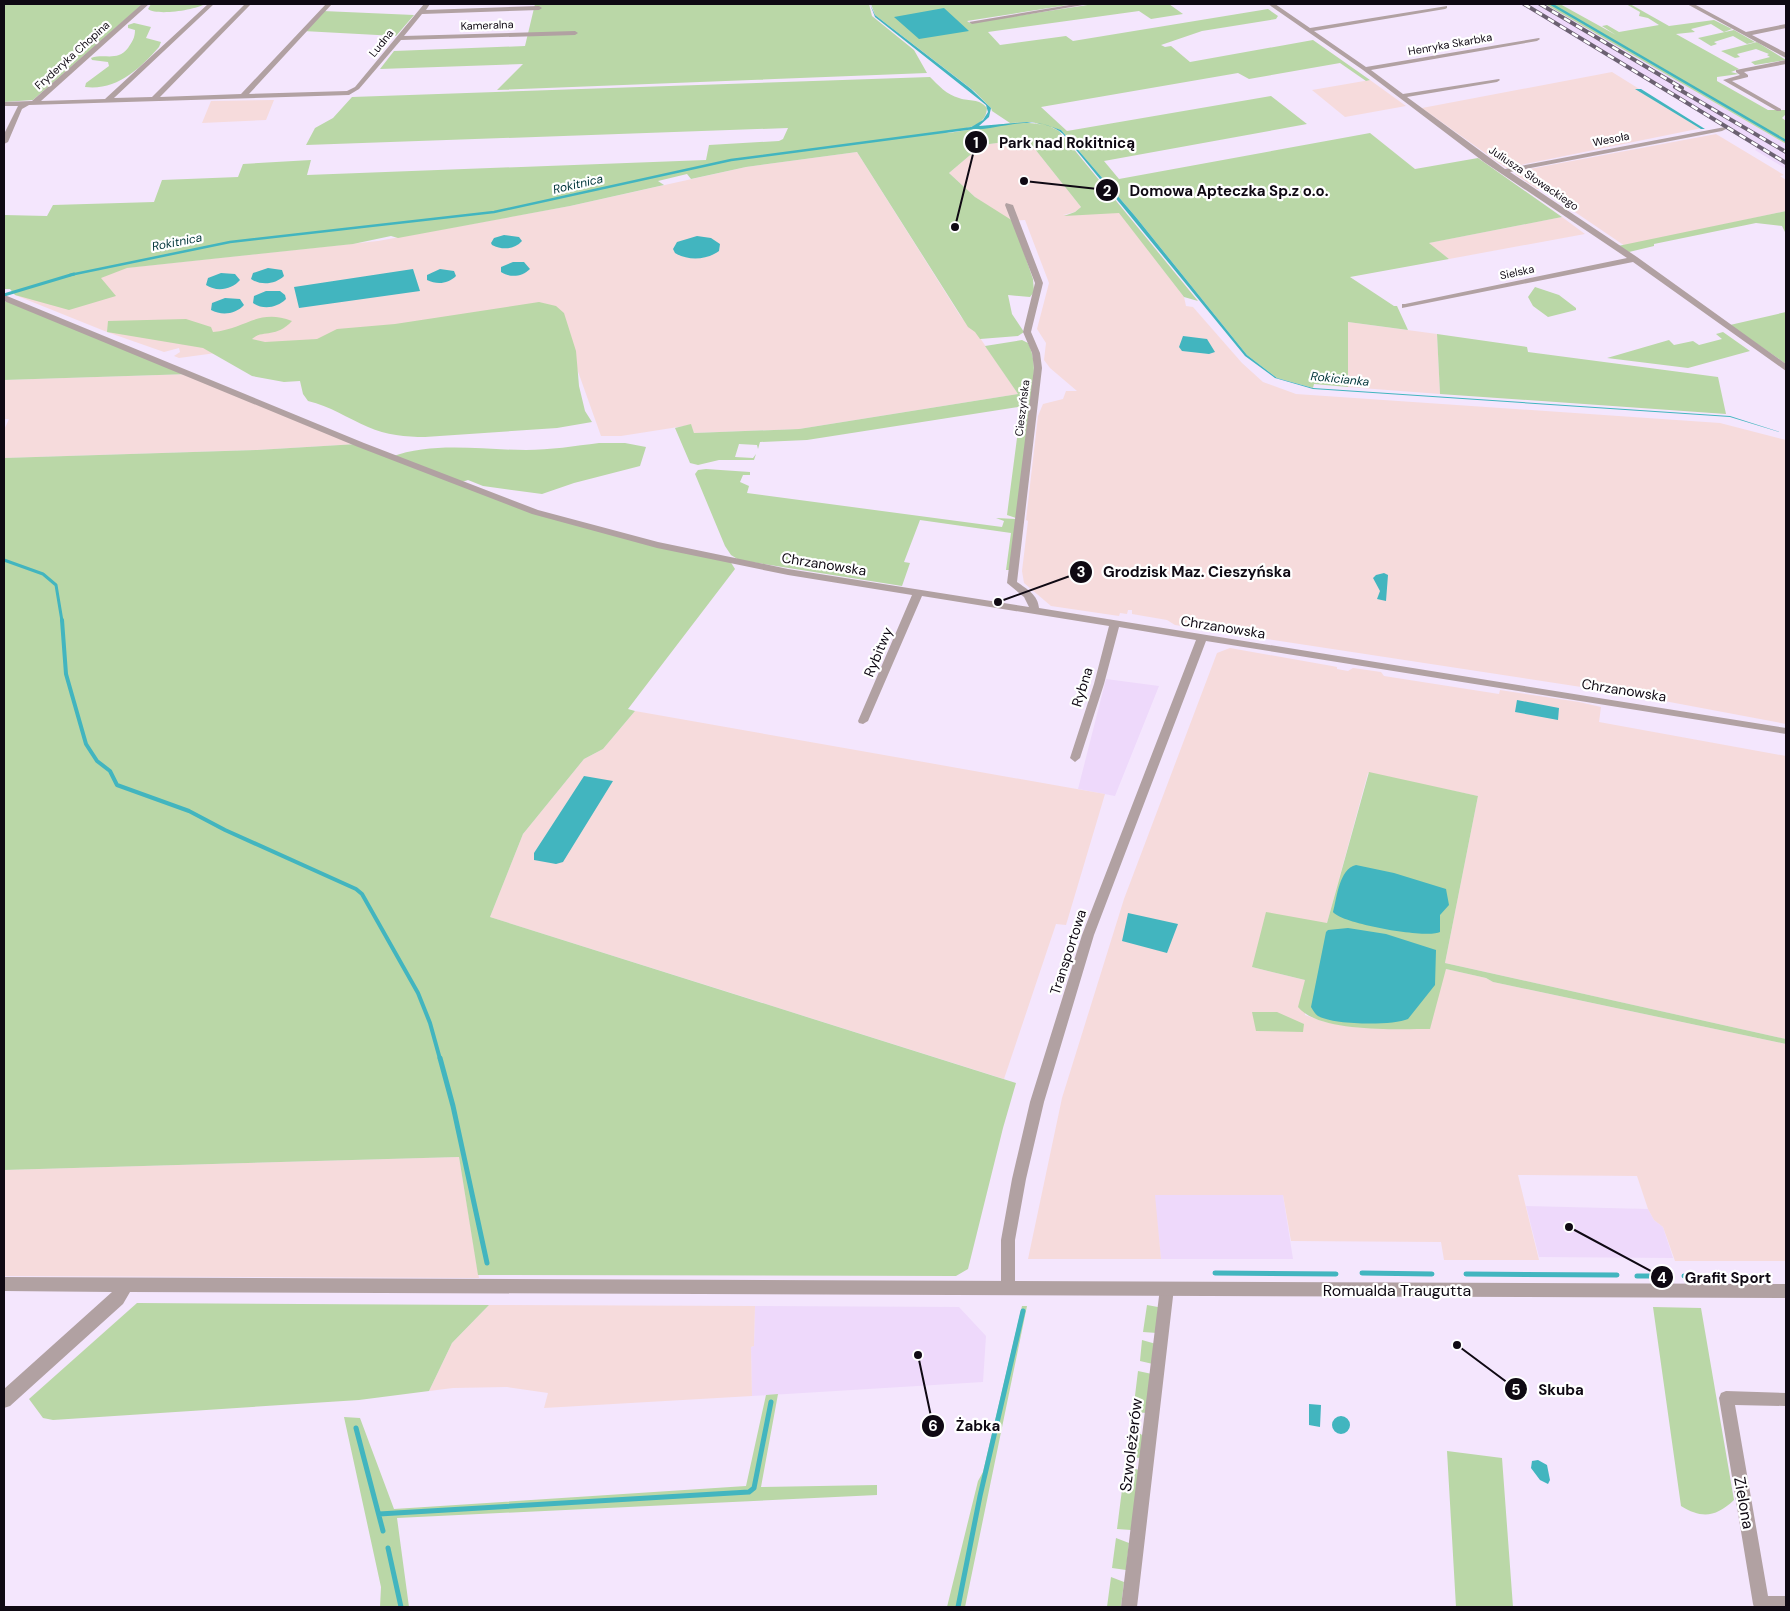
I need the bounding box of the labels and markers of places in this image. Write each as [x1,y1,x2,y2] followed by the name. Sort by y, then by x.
[964,127,1145,157] callout: Park nad Rokitnicą
[1095,175,1339,205] callout: Domowa Apteczka Sp.z o.o.
[1068,557,1301,587] callout: Grodzisk Maz. Cieszyńska
[1650,1262,1781,1292] callout: Grafit Sport
[1503,1374,1594,1404] callout: Skuba
[921,1411,1010,1441] callout: Żabka

